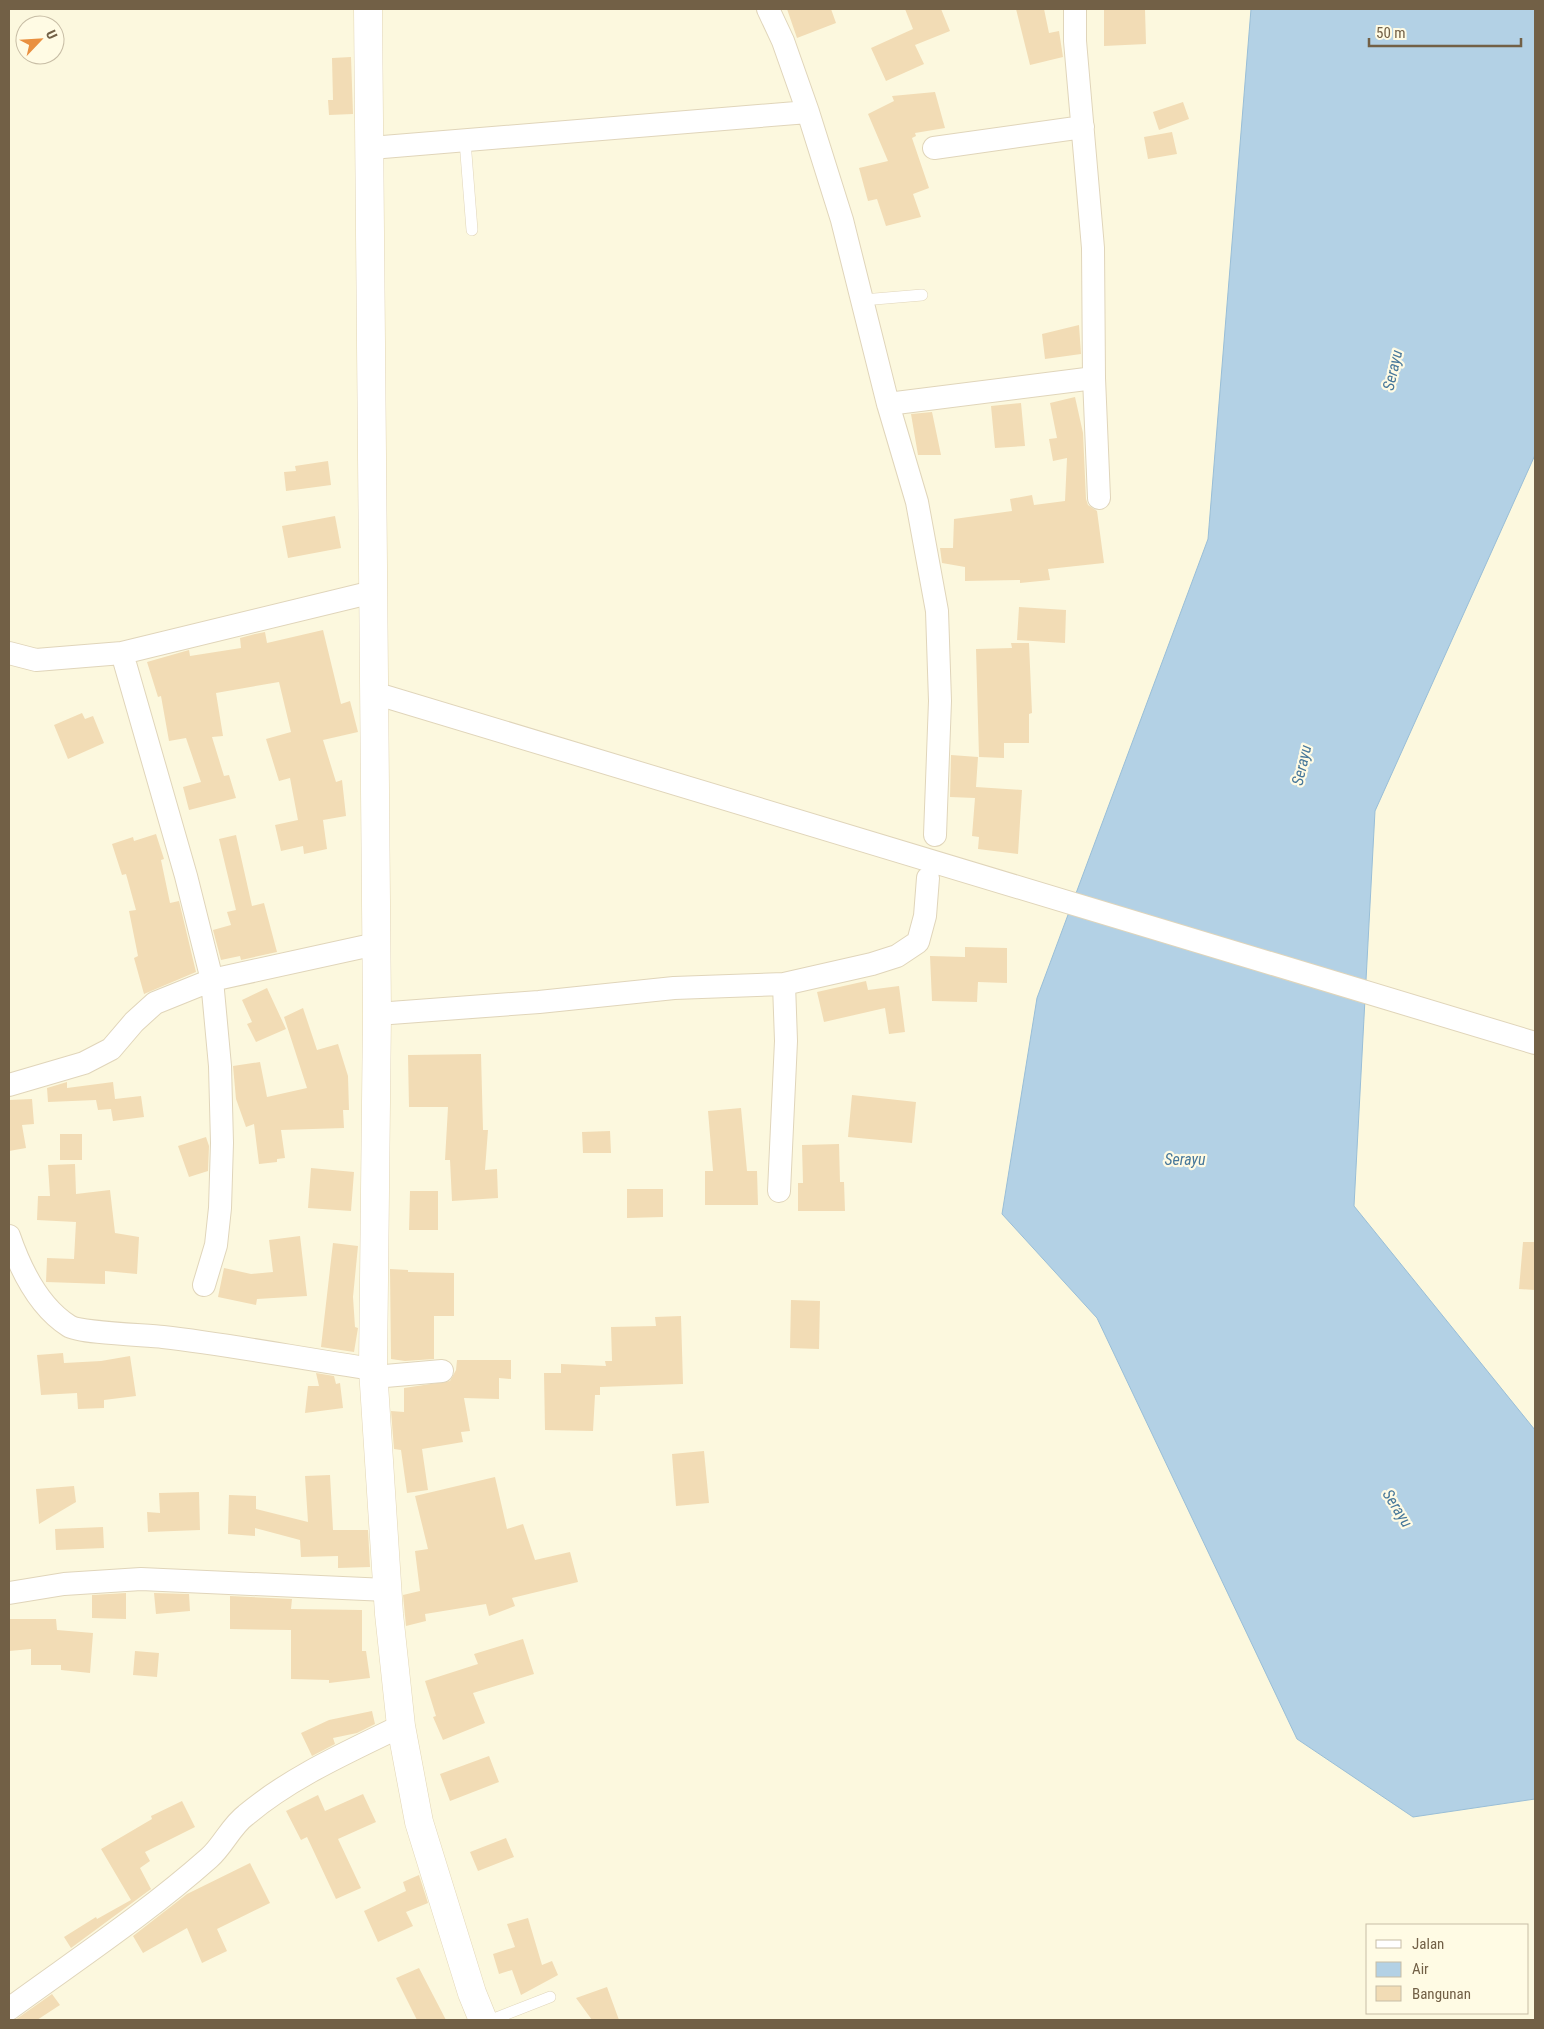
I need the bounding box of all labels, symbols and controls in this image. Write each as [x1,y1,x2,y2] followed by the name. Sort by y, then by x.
[15,15,65,65] north arrow
[1369,15,1522,47] scale bar
[1376,24,1406,42] text: 50 m
[43,27,61,42] text: U
[1379,348,1406,392] water label: Serayu
[1288,743,1315,787] water label: Serayu
[1164,1150,1206,1169] water label: Serayu
[1379,1486,1417,1531] water label: Serayu
[1366,1924,1529,2014] legend
[1412,1935,1444,1953] text: Jalan
[1412,1960,1429,1978] text: Air
[1412,1985,1471,2003] text: Bangunan

